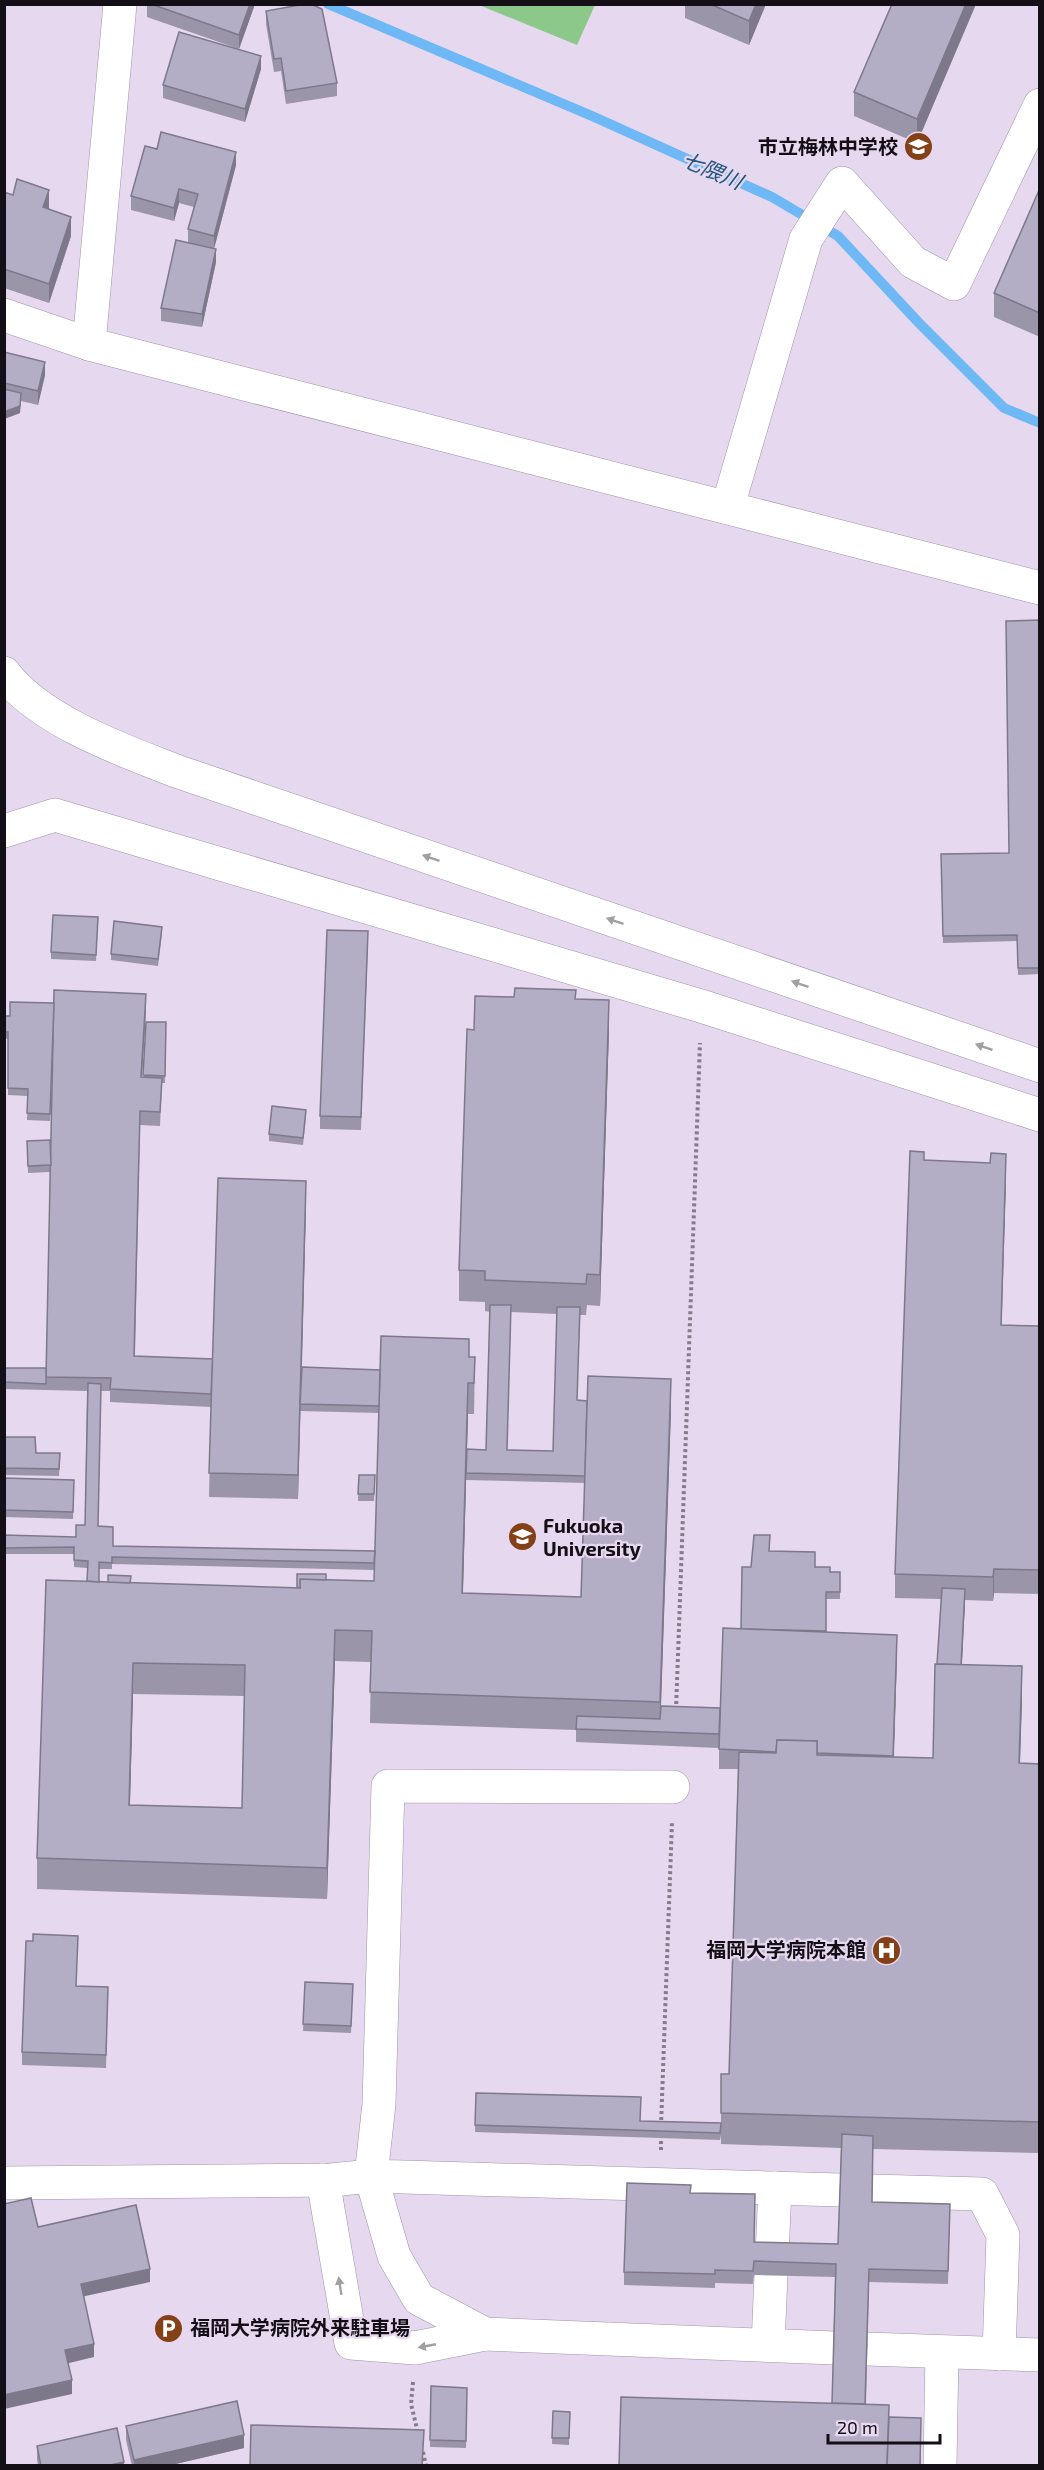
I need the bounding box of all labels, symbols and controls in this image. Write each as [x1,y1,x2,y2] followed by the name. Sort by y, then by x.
[903,131,935,163] school or university icon: 市立梅林中学校
[758,134,898,158] place label: 市立梅林中学校
[679,146,748,194] water label: 七隈川
[421,853,439,862] one-way arrow
[606,916,624,925] one-way arrow
[791,979,809,989] one-way arrow
[975,1042,993,1052] one-way arrow
[543,1513,642,1561] place label: Fukuoka University
[506,1521,538,1553] school or university icon: Fukuoka University
[871,1934,903,1966] hospital icon: 福岡大学病院本館
[706,1937,866,1961] place label: 福岡大学病院本館
[335,2276,344,2295] one-way arrow
[153,2312,185,2344] parking icon: 福岡大学病院外来駐車場
[190,2315,410,2339] place label: 福岡大学病院外来駐車場
[418,2341,437,2351] one-way arrow
[828,2407,940,2445] scale bar
[837,2416,878,2438] text: 20 m

